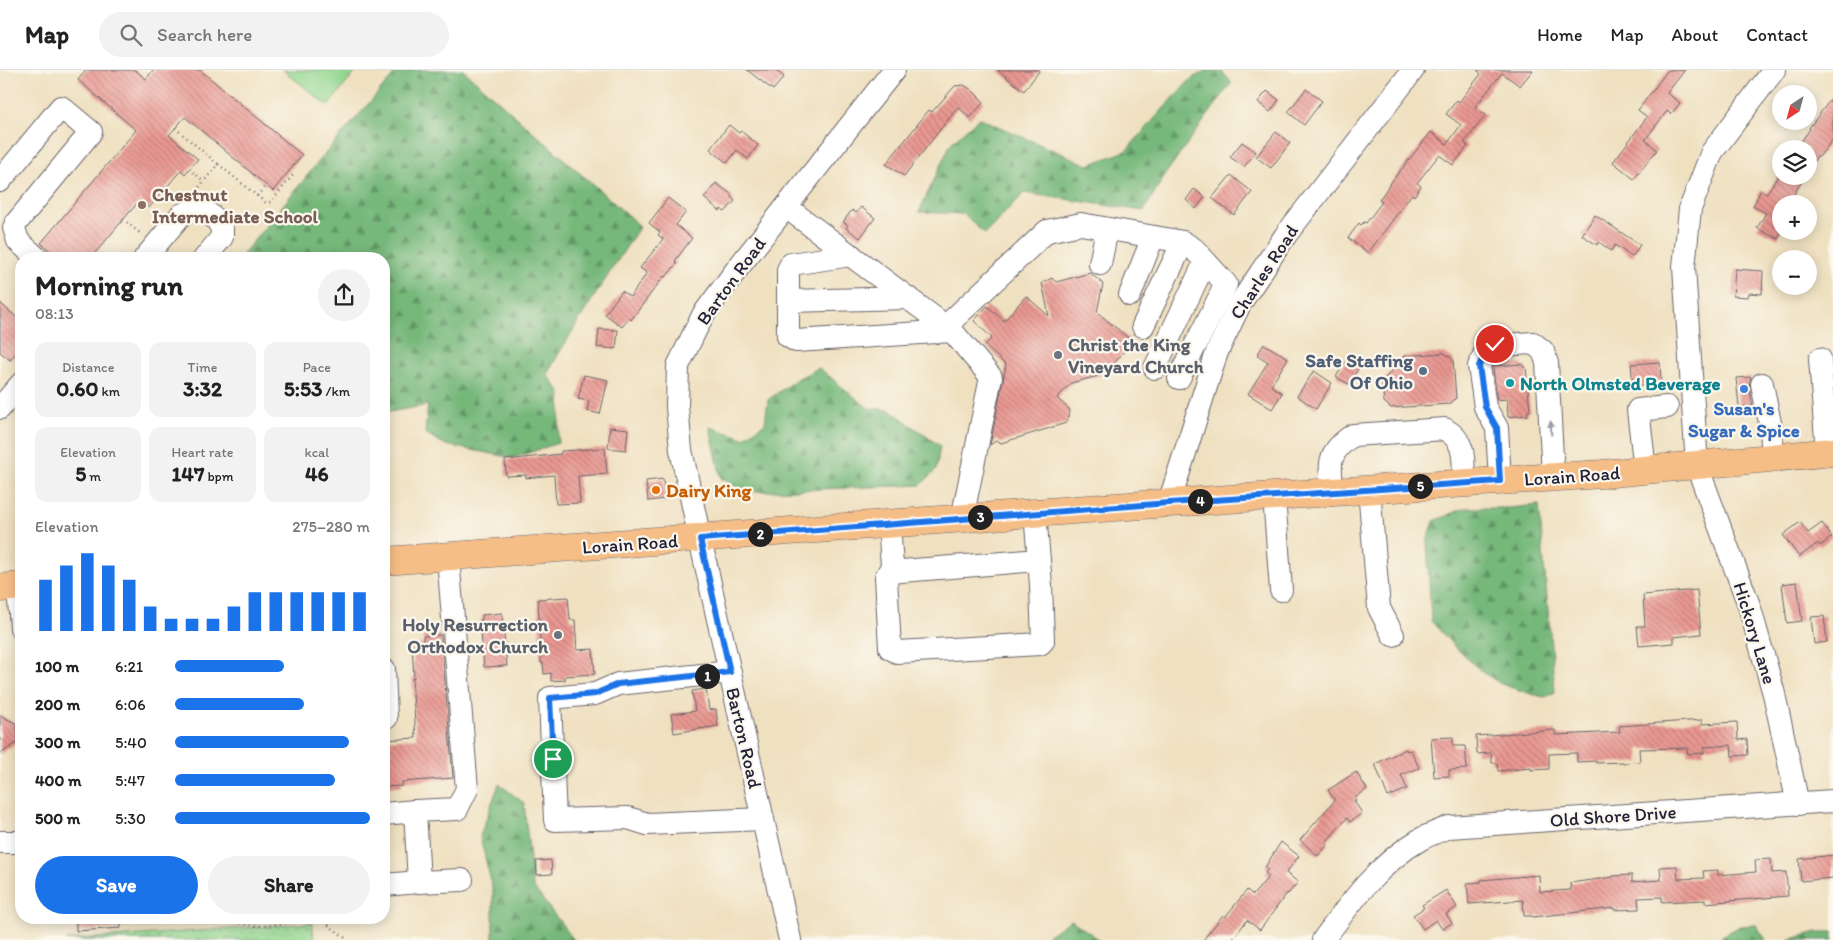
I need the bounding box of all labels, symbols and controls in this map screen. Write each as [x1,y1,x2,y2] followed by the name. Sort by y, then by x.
[99,12,449,57] search box
[25,20,69,49] text: Map
[117,21,145,49] icon: search
[157,23,252,46] text: Search here
[1537,24,1583,46] text: Home
[1611,24,1644,46] text: Map
[1672,24,1718,46] text: About
[1746,24,1808,46] text: Contact
[1772,85,1818,130] north arrow
[1772,85,1817,295] map controls
[1772,140,1817,185] button: layers
[152,183,319,228] place label: Chestnut Intermediate School
[1772,195,1817,240] button: +
[136,199,148,211] marker: Chestnut Intermediate School
[1225,221,1303,323] street label: Charles Road
[691,232,771,329] street label: Barton Road
[1772,250,1817,295] button: −
[35,268,183,302] text: Morning run
[318,269,370,321] button: share
[35,304,74,323] text: 08:13
[1474,323,1516,365] pin
[1481,330,1509,358] icon: check
[1068,333,1204,378] place label: Christ the King Vineyard Church
[1052,349,1064,361] marker: Christ the King Vineyard Church
[1305,349,1414,394] place label: Safe Staffing Of Ohio
[62,359,114,376] text: Distance
[188,359,217,376] text: Time
[303,359,331,376] text: Pace
[1417,365,1429,377] marker: Safe Staffing Of Ohio
[1520,372,1721,395] place label: North Olmsted Beverage
[56,376,98,401] text: 0.60
[183,376,222,401] text: 3:32
[284,376,322,401] text: 5:53
[1504,377,1516,389] marker: North Olmsted Beverage
[98,383,120,400] text: km
[322,383,350,400] text: /km
[1738,383,1750,395] marker: Susan's Sugar & Spice
[1688,397,1800,442] place label: Susan's Sugar & Spice
[1546,420,1554,436] one-way arrow
[60,444,116,461] text: Elevation
[172,444,233,461] text: Heart rate
[304,444,329,461] text: kcal
[75,461,86,486] text: 5
[172,461,204,486] text: 147
[305,461,329,486] text: 46
[1523,461,1621,491] street label: Lorain Road
[86,468,101,485] text: m
[204,468,233,485] text: bpm
[1408,474,1432,498] pin: 5
[1417,478,1424,495] text: 5
[666,479,753,502] place label: Dairy King
[650,484,662,496] marker: Dairy King
[1188,488,1212,514] pin: 4
[1196,493,1205,510] text: 4
[968,504,992,530] pin: 3
[977,509,984,526] text: 3
[35,517,99,536] text: Elevation
[292,517,370,536] text: 275–280 m
[748,522,772,546] pin: 2
[757,526,764,543] text: 2
[581,529,679,559] street label: Lorain Road
[1729,579,1781,687] street label: Hickory Lane
[402,613,549,658] place label: Holy Resurrection Orthodox Church
[552,629,564,641] marker: Holy Resurrection Orthodox Church
[35,657,79,676] text: 100 m
[115,657,143,676] text: 6:21
[694,664,720,688] pin: 1
[704,668,711,685] text: 1
[721,685,767,791] street label: Barton Road
[35,695,80,714] text: 200 m
[115,695,146,714] text: 6:06
[35,733,81,752] text: 300 m
[115,733,147,752] text: 5:40
[532,738,574,780] pin
[539,745,567,773] icon: arrive
[35,771,81,790] text: 400 m
[115,771,145,790] text: 5:47
[1549,800,1677,832] street label: Old Shore Drive
[35,809,80,828] text: 500 m
[115,809,146,828] text: 5:30
[35,856,198,914] button: Save
[208,856,370,914] button: Share

